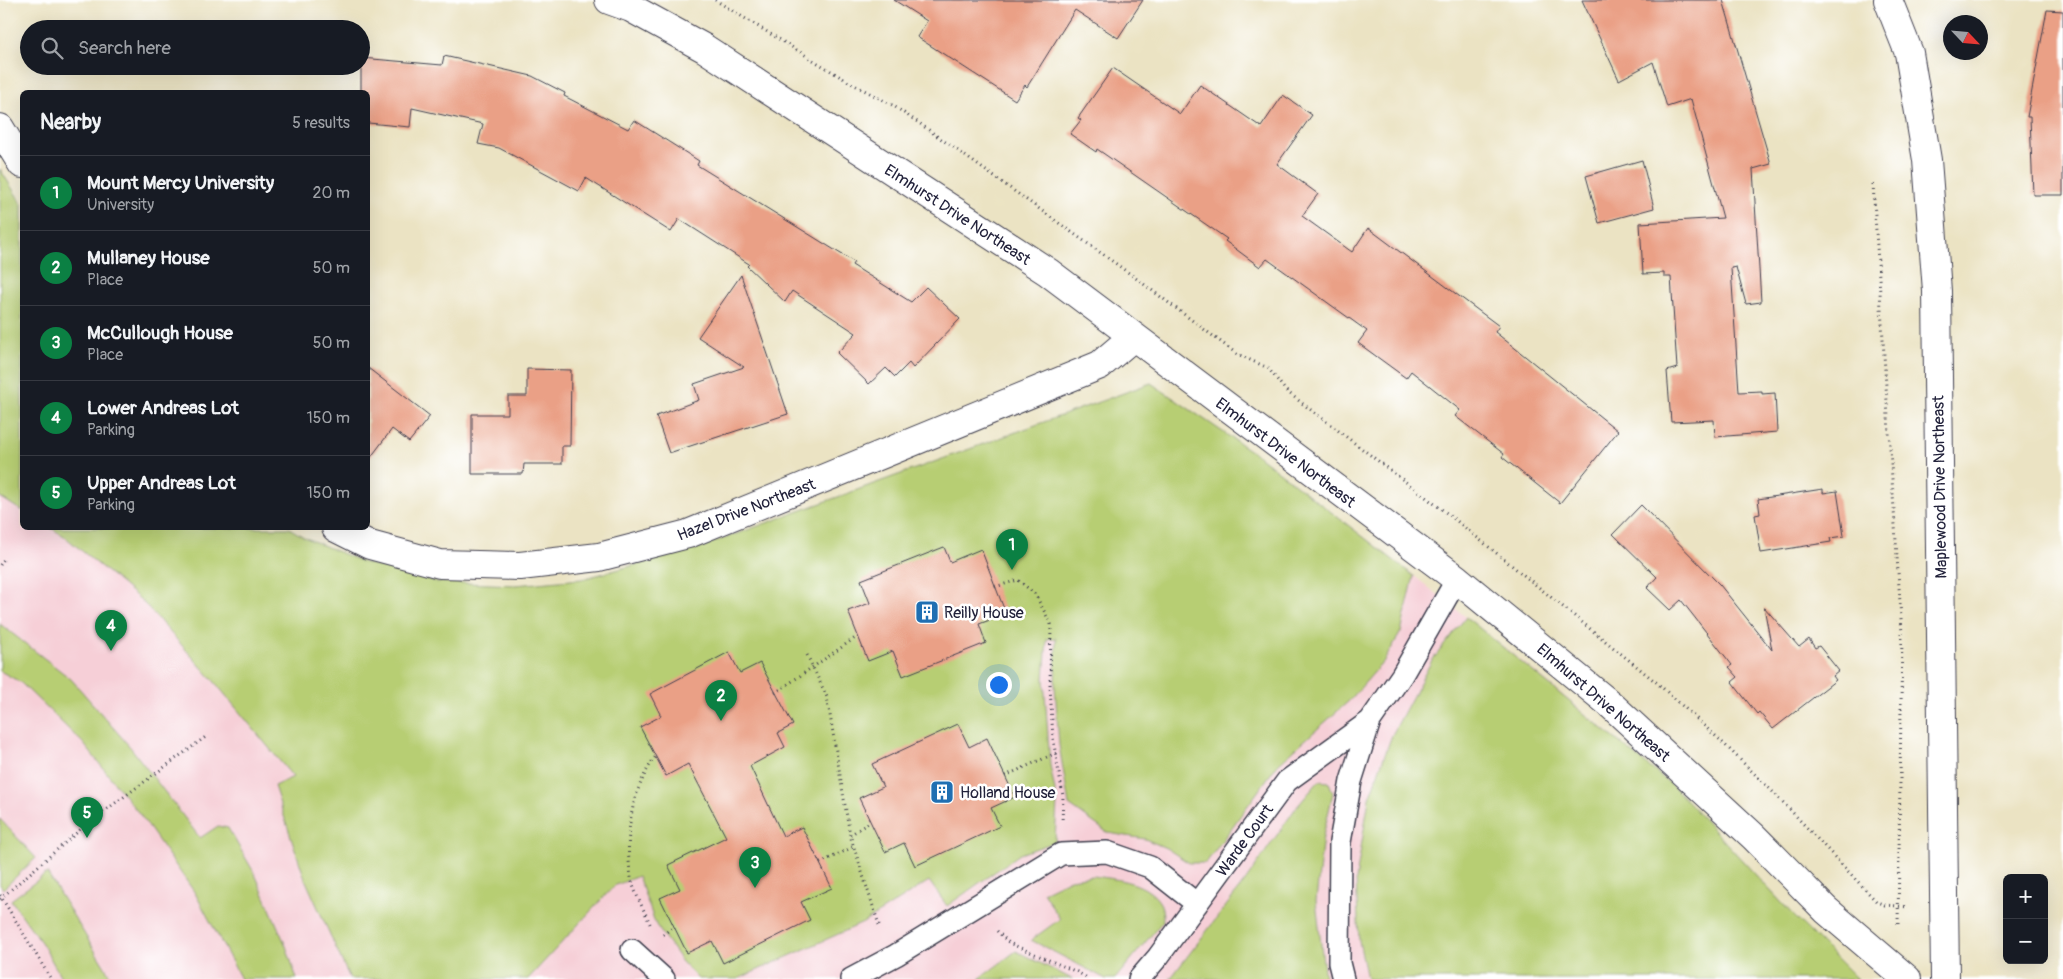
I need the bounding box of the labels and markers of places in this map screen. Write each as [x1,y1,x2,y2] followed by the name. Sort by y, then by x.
[996,529,1028,570] pin: 1
[914,599,940,625] building icon: Reilly House
[944,603,1024,623] place label: Reilly House
[95,610,127,651] pin: 4
[705,680,737,721] pin: 2
[929,779,955,805] building icon: Holland House
[960,783,1056,803] place label: Holland House
[71,797,103,838] pin: 5
[739,847,771,888] pin: 3

